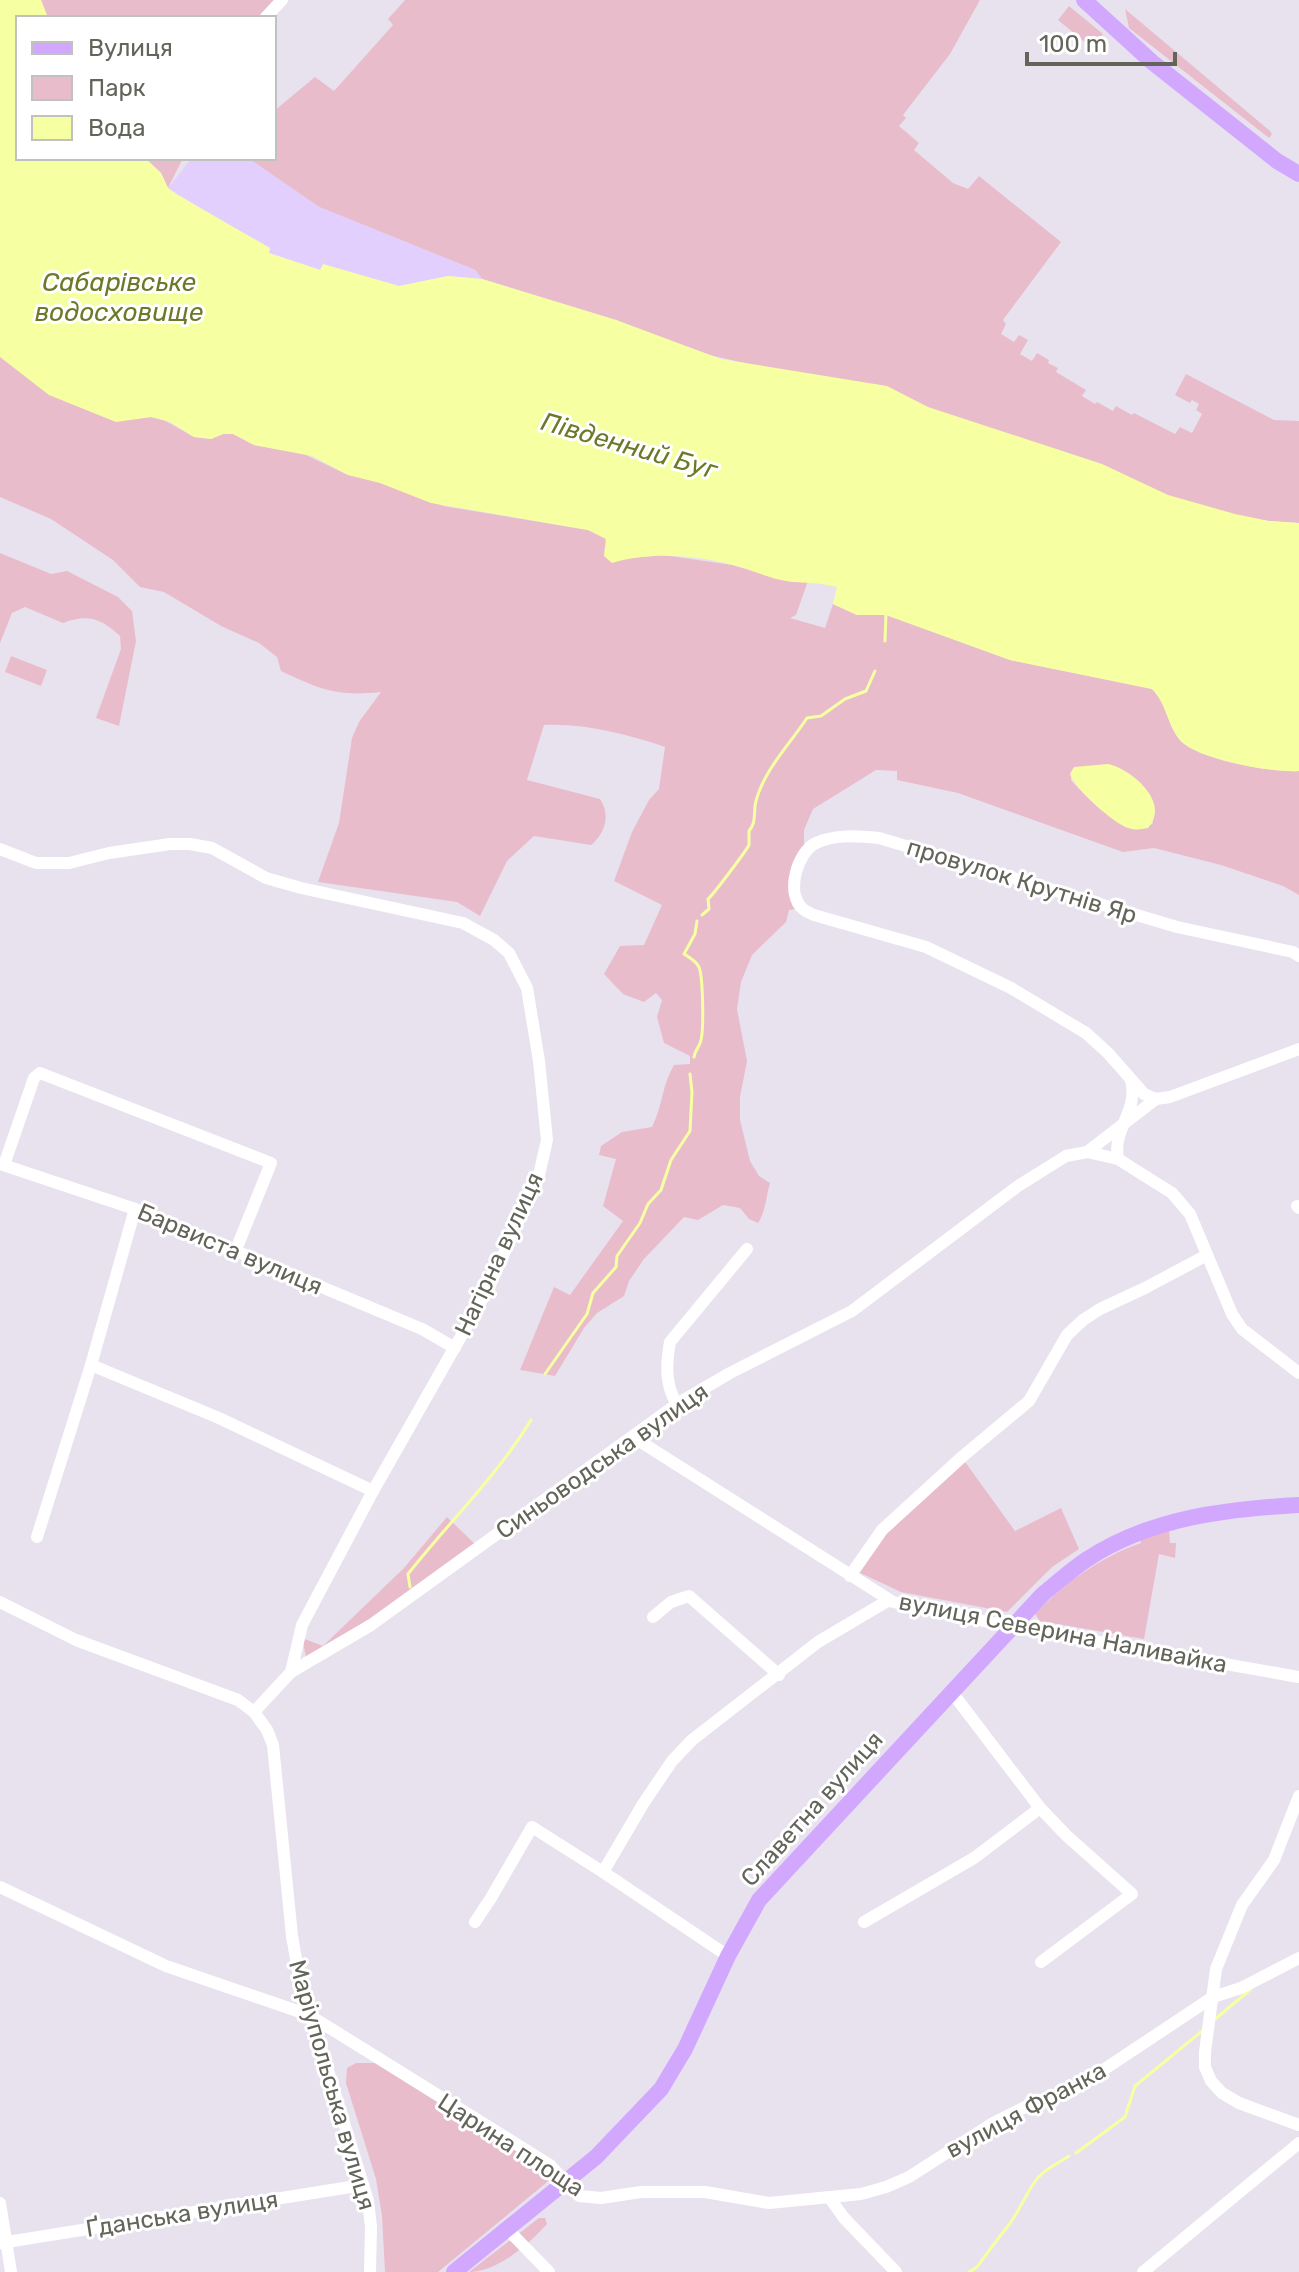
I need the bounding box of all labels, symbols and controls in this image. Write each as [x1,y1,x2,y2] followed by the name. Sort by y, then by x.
[16,16,276,160] legend
[1027,16,1175,66] scale bar
[1039,30,1107,58] text: 100 m
[88,34,173,62] text: Вулиця
[88,74,146,102] text: Парк
[88,114,145,142] text: Вода
[35,267,204,328] water label: Сабарівське водосховище
[538,406,722,486] water label: Південний Буг
[904,833,1140,929] street label: провулок Крутнів Яр
[449,1168,549,1340] street label: Нагірна вулиця
[133,1197,327,1301] street label: Барвиста вулиця
[491,1377,713,1545] street label: Синьоводська вулиця
[897,1587,1229,1679] street label: вулиця Северина Наливайка
[735,1726,889,1892] street label: Славетна вулиця
[283,1957,381,2213] street label: Маріупольська вулиця
[941,2056,1111,2164] street label: вулиця Франка
[433,2087,589,2203] street label: Царина площа
[84,2185,280,2243] street label: Ґданська вулиця

